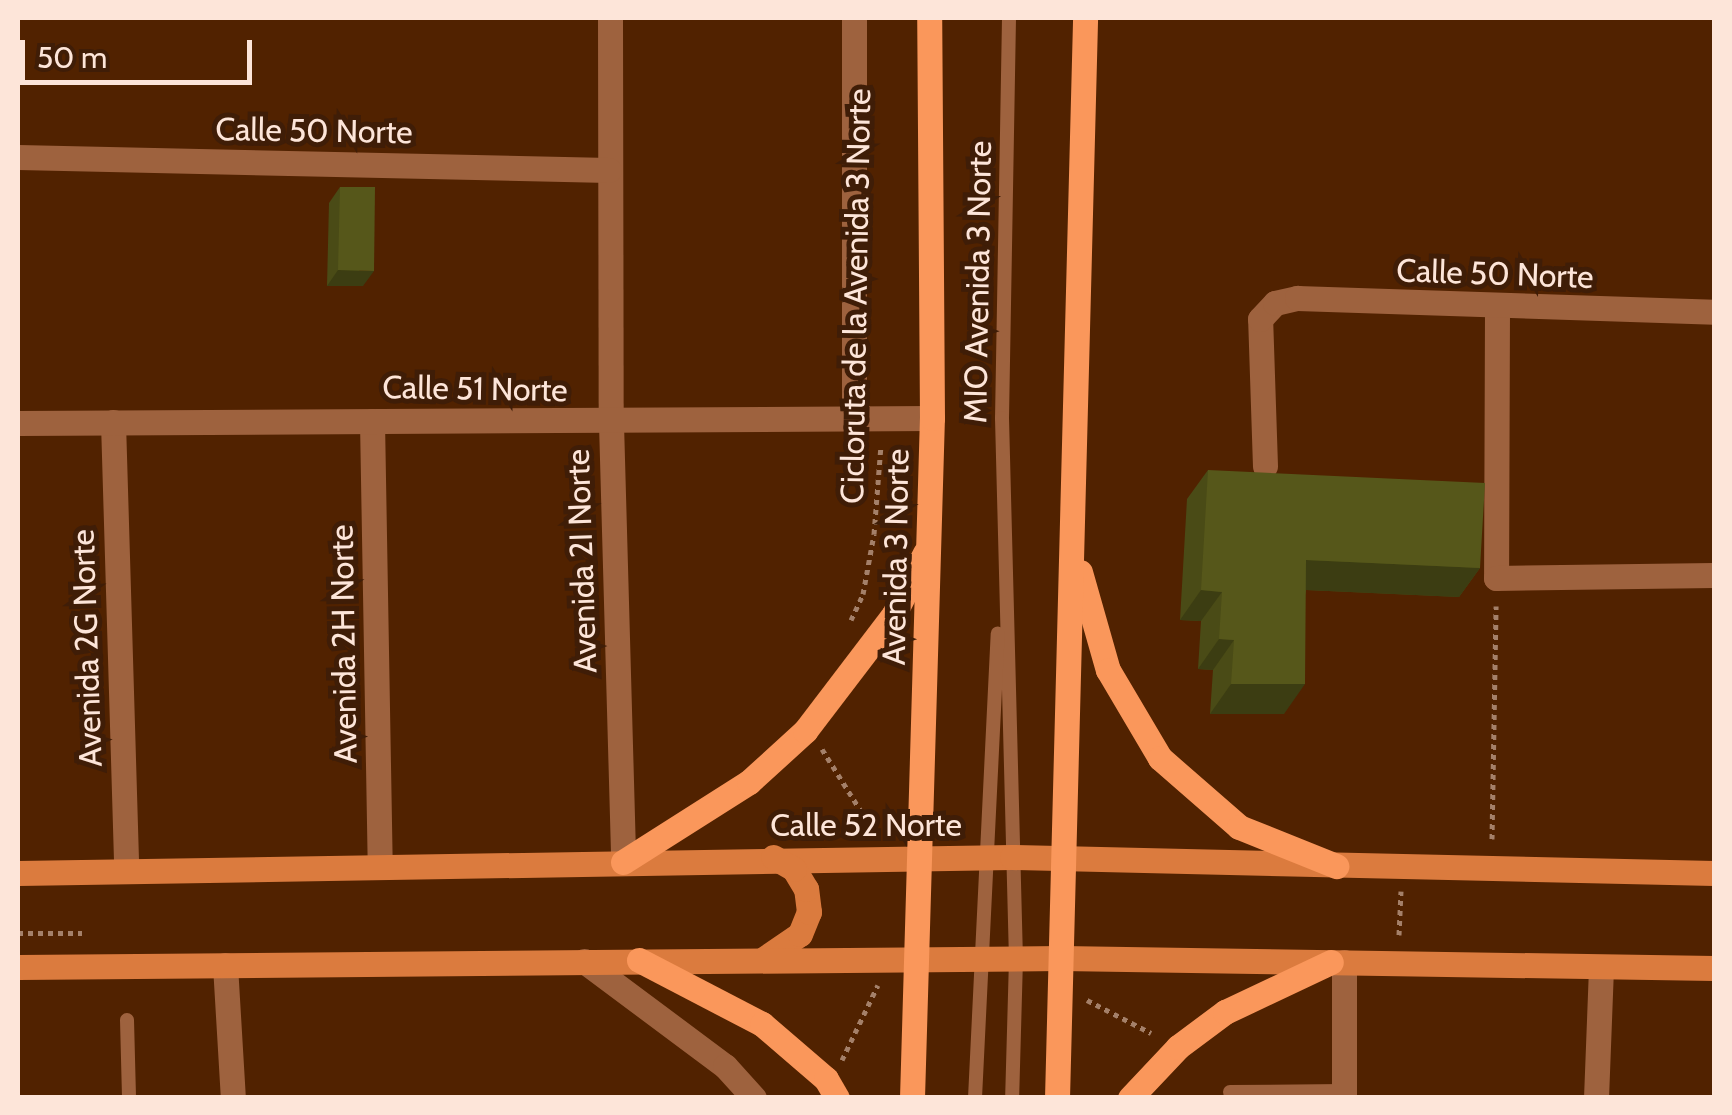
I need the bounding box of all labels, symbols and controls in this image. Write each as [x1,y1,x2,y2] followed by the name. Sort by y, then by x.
[25,20,258,82] scale bar
[37,39,107,76] text: 50 m
[833,88,879,504] street label: Cicloruta de la Avenida 3 Norte
[215,110,413,152] street label: Calle 50 Norte
[956,140,1000,424] street label: MIO Avenida 3 Norte
[1396,251,1594,297] street label: Calle 50 Norte
[382,368,568,410] street label: Calle 51 Norte
[559,448,605,674] street label: Avenida 2I Norte
[875,448,917,666] street label: Avenida 3 Norte
[323,524,365,764] street label: Avenida 2H Norte
[64,529,110,767] street label: Avenida 2G Norte
[770,806,962,844] street label: Calle 52 Norte

